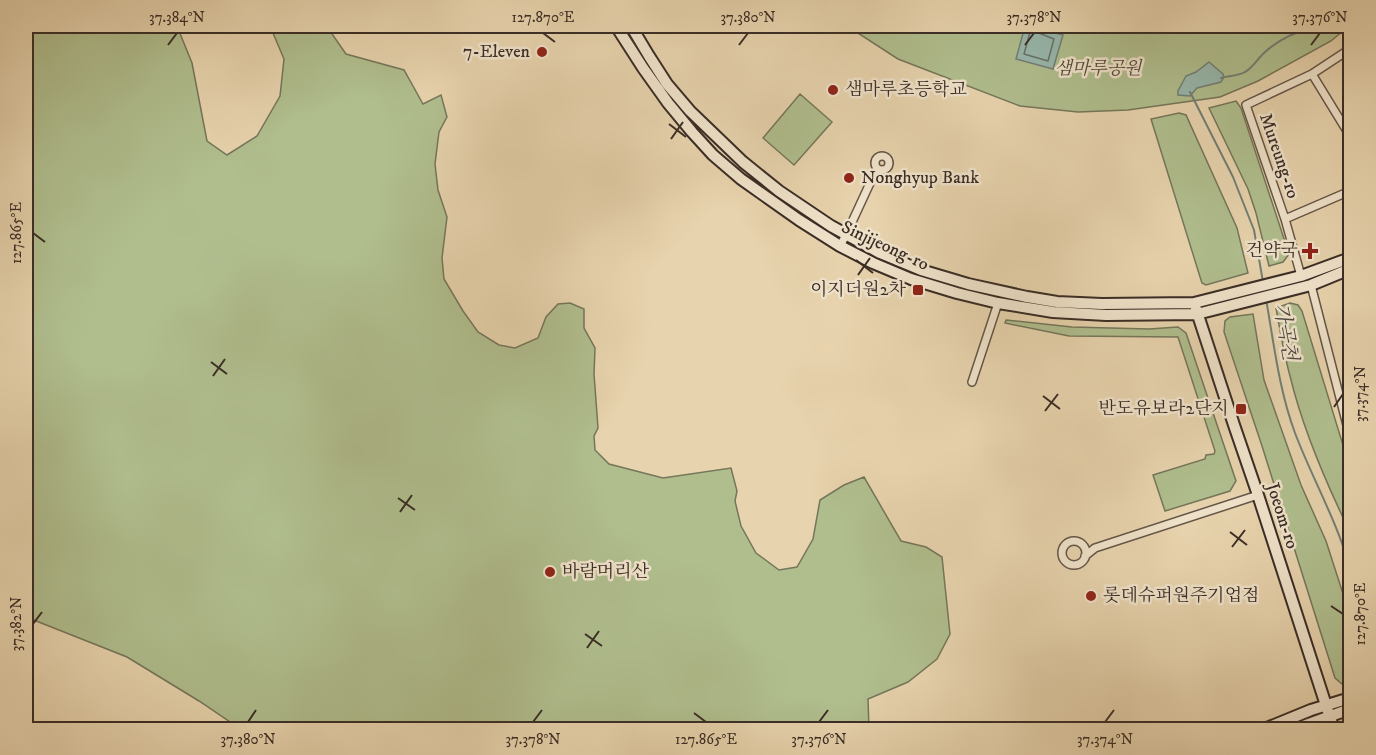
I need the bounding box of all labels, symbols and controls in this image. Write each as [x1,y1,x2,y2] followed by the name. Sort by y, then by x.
[149,8,205,27] text: 37.384°N
[512,8,575,27] text: 127.870°E
[720,8,776,27] text: 37.380°N
[1006,8,1062,27] text: 37.378°N
[1292,8,1348,27] text: 37.376°N
[463,41,531,63] place label: 7-Eleven
[535,45,549,59] marker: 7-Eleven
[1055,58,1143,80] park label: 샘마루공원
[845,79,967,101] place label: 샘마루초등학교
[826,83,840,97] marker: 샘마루초등학교
[1254,111,1304,202] street label: Mureung-ro
[861,167,979,189] place label: Nonghyup Bank
[842,171,856,185] marker: Nonghyup Bank
[7,202,26,264] text: 127.865°E
[838,216,932,276] street label: Sinjijeong-ro
[1246,240,1298,262] place label: 건약국
[1303,244,1317,258] marker: 건약국
[810,279,907,301] place label: 이지더원2차
[911,283,925,297] marker: 이지더원2차
[1268,301,1303,364] water label: 가곡천
[1351,366,1370,422] text: 37.374°N
[1098,398,1229,420] place label: 반도유보라2단지
[1234,402,1248,416] marker: 반도유보라2단지
[1260,478,1303,552] street label: Joeom-ro
[562,561,650,583] place label: 바람머리산
[543,565,557,579] marker: 바람머리산
[1351,582,1370,645] text: 127.870°E
[1103,585,1260,607] place label: 롯데슈퍼원주기업점
[1084,589,1098,603] marker: 롯데슈퍼원주기업점
[7,597,26,651] text: 37.382°N
[220,730,276,749] text: 37.380°N
[505,730,561,749] text: 37.378°N
[675,730,737,749] text: 127.865°E
[791,730,847,749] text: 37.376°N
[1077,730,1133,749] text: 37.374°N

